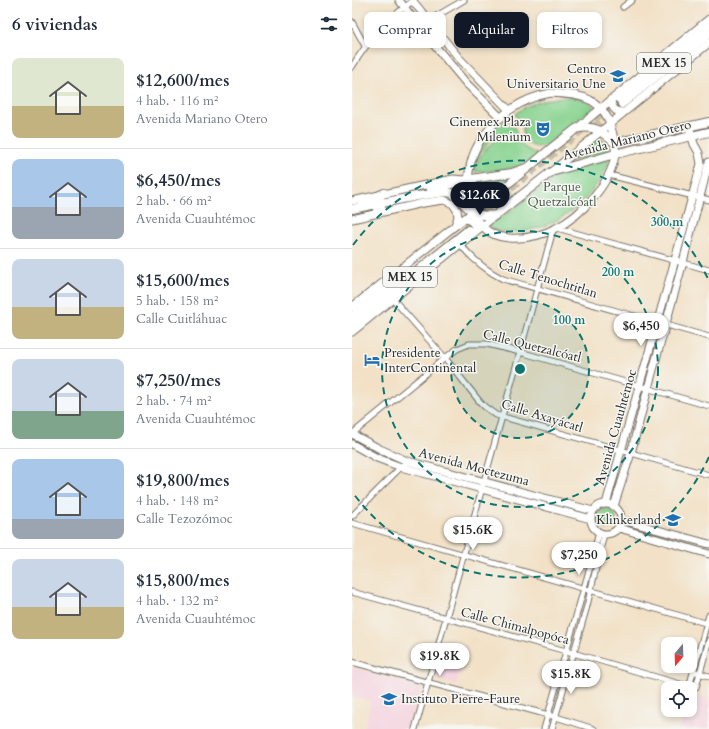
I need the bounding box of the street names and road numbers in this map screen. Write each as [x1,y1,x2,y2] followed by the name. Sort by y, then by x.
[637,53,691,73] road number: MEX 15
[561,115,693,165] street label: Avenida Mariano Otero
[496,255,600,303] street label: Calle Tenochtitlan
[383,267,437,287] road number: MEX 15
[481,325,584,367] street label: Calle Quetzalcóatl
[591,367,641,487] street label: Avenida Cuauhtémoc
[499,395,586,437] street label: Calle Axayácatl
[417,444,532,490] street label: Avenida Moctezuma
[459,603,572,649] street label: Calle Chimalpopóca

